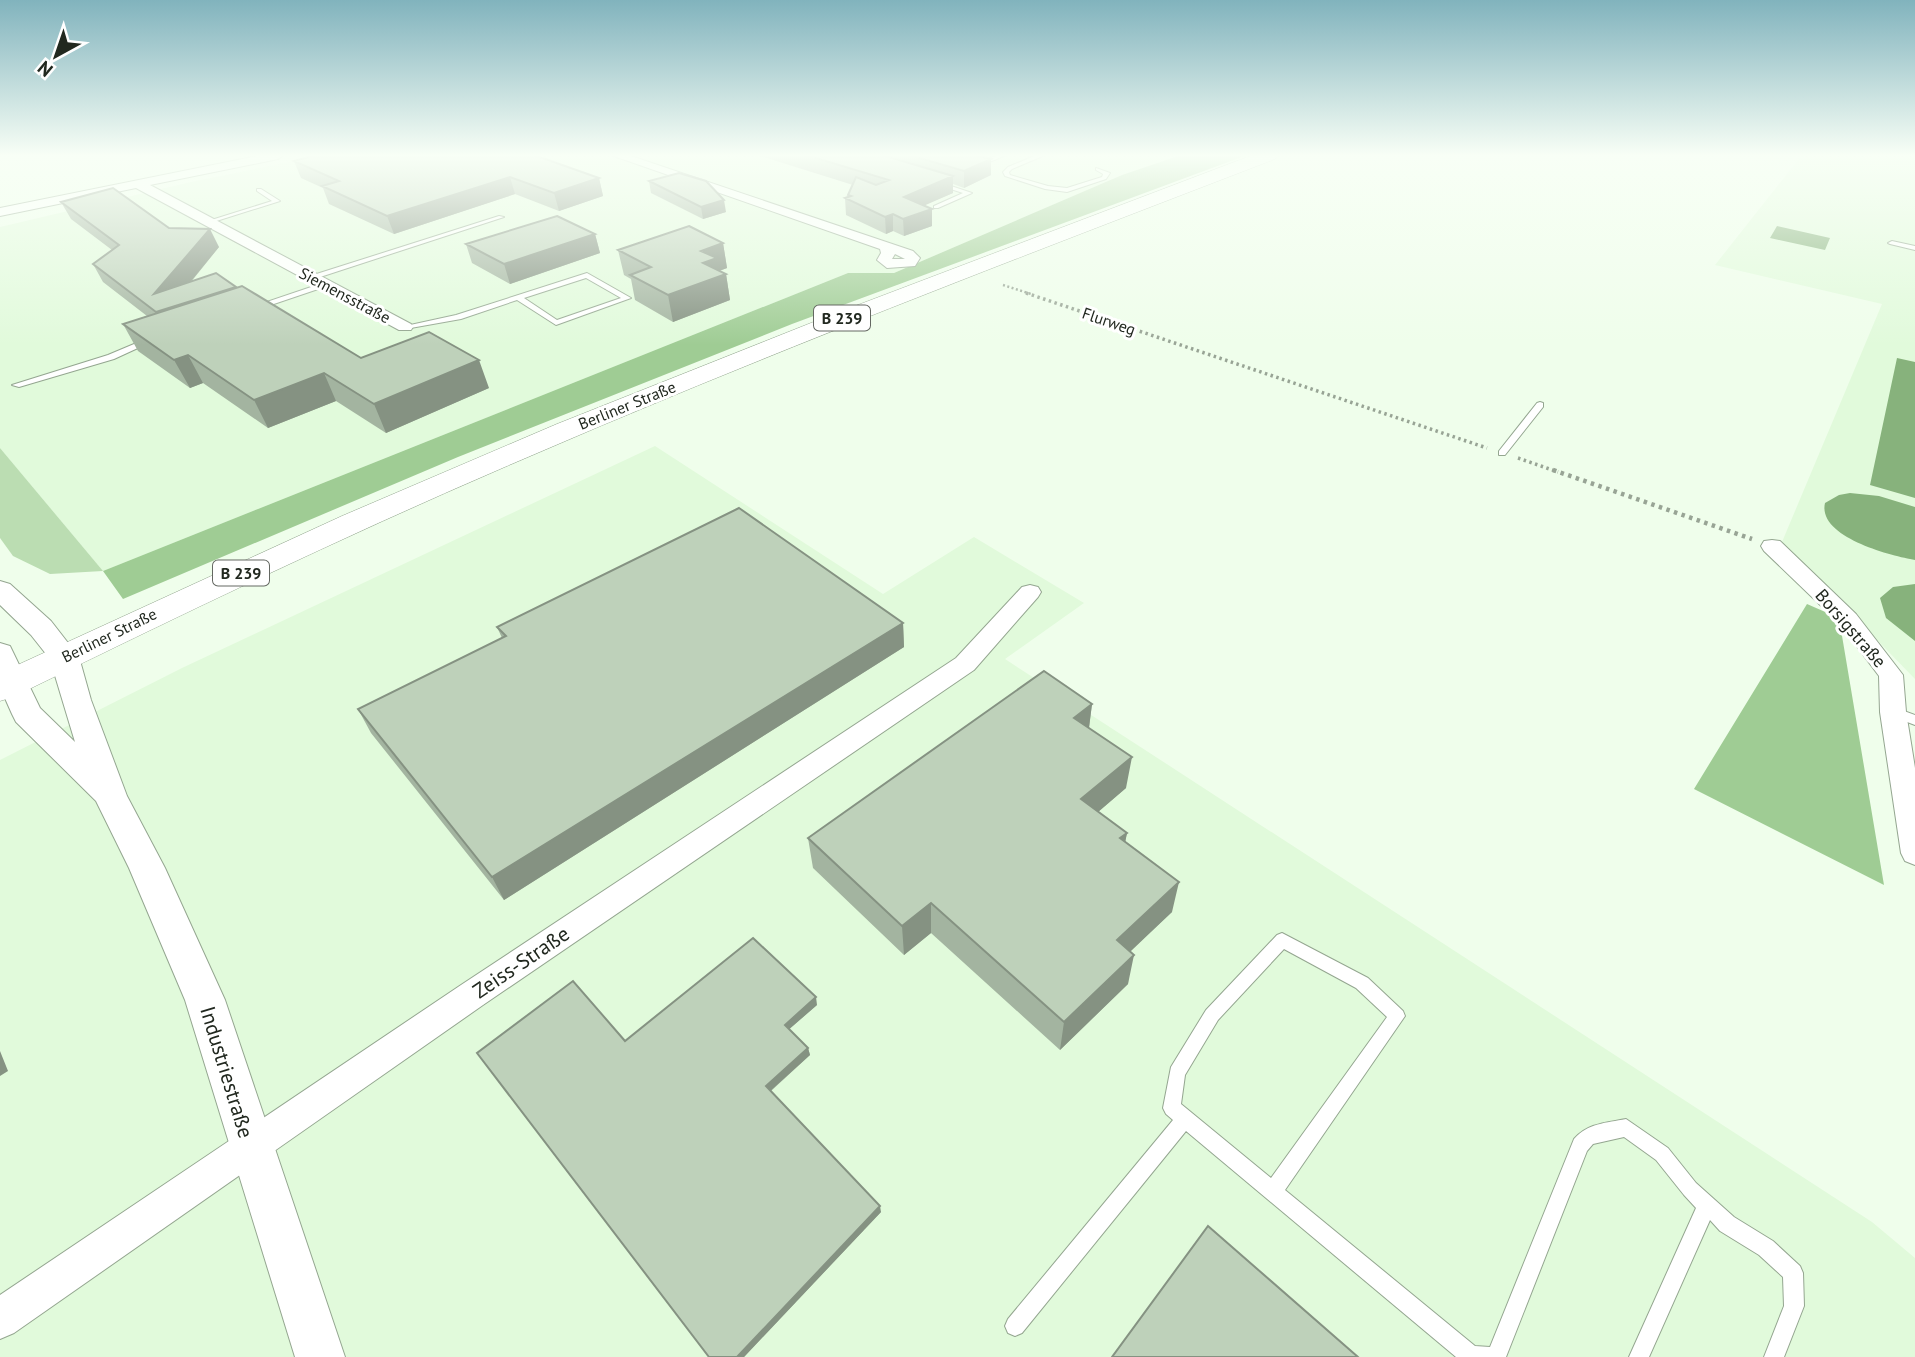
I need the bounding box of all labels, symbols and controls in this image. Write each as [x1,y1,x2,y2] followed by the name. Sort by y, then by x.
[21,21,91,91] north arrow
[33,56,58,82] text: N
[296,263,394,327] street label: Siemensstraße
[1080,303,1138,339] street label: Flurweg
[814,306,870,330] road number: B 239
[575,376,679,434] street label: Berliner Straße
[213,560,269,586] road number: B 239
[1811,584,1891,672] street label: Borsigstraße
[58,603,160,667] street label: Berliner Straße
[468,920,574,1004] street label: Zeiss-Straße
[194,1003,260,1141] street label: Industriestraße

